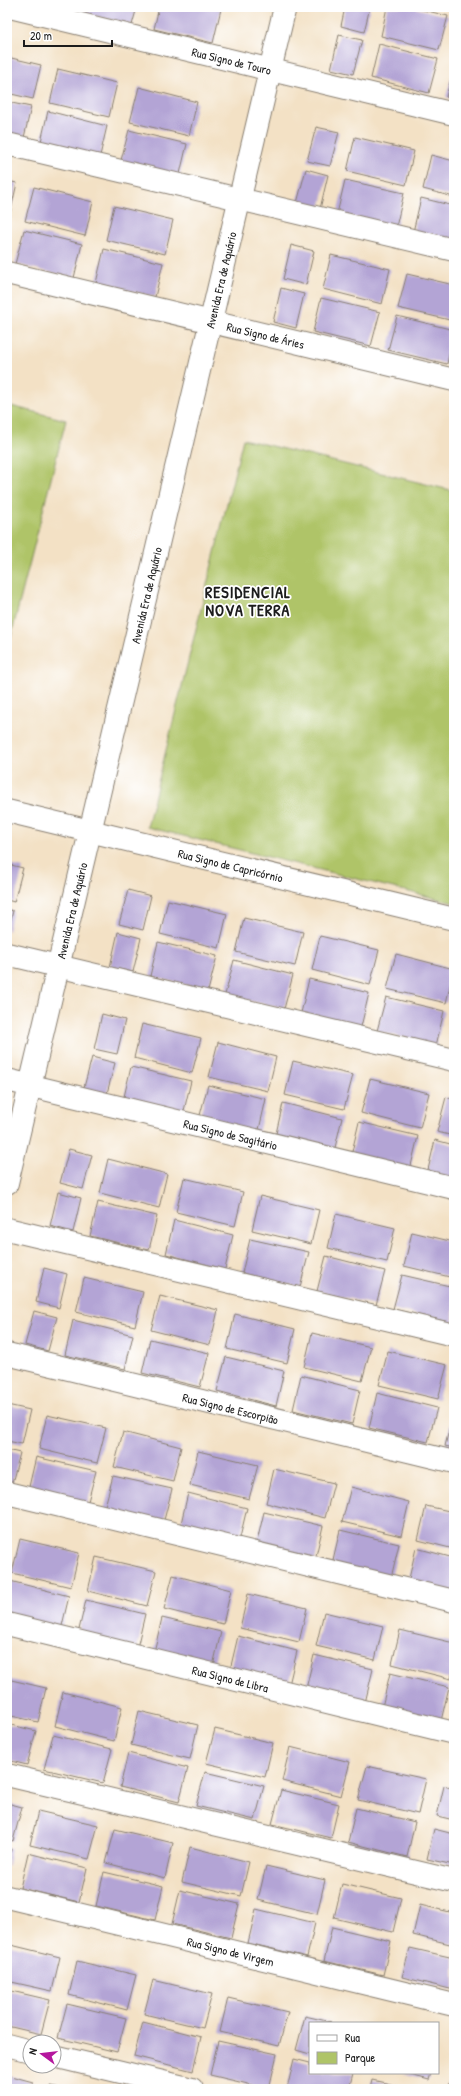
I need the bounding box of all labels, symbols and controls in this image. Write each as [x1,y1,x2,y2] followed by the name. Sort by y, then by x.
[24,22,112,48] scale bar
[30,27,52,44] text: 20 m
[190,43,273,78] street label: Rua Signo de Touro
[201,230,240,330] street label: Avenida Era de Aquário
[225,317,307,352] street label: Rua Signo de Áries
[126,545,166,645] street label: Avenida Era de Aquário
[205,581,291,621] district label: RESIDENCIAL NOVA TERRA
[176,844,285,886] street label: Rua Signo de Capricórnio
[52,860,91,960] street label: Avenida Era de Aquário
[182,1114,279,1154] street label: Rua Signo de Sagitário
[181,1388,280,1428] street label: Rua Signo de Escorpião
[191,1661,271,1696] street label: Rua Signo de Libra
[185,1932,276,1970] street label: Rua Signo de Virgem
[309,2022,439,2074] legend
[345,2029,360,2046] text: Rua
[22,2034,62,2074] north arrow
[25,2047,40,2056] text: N
[345,2049,375,2066] text: Parque

